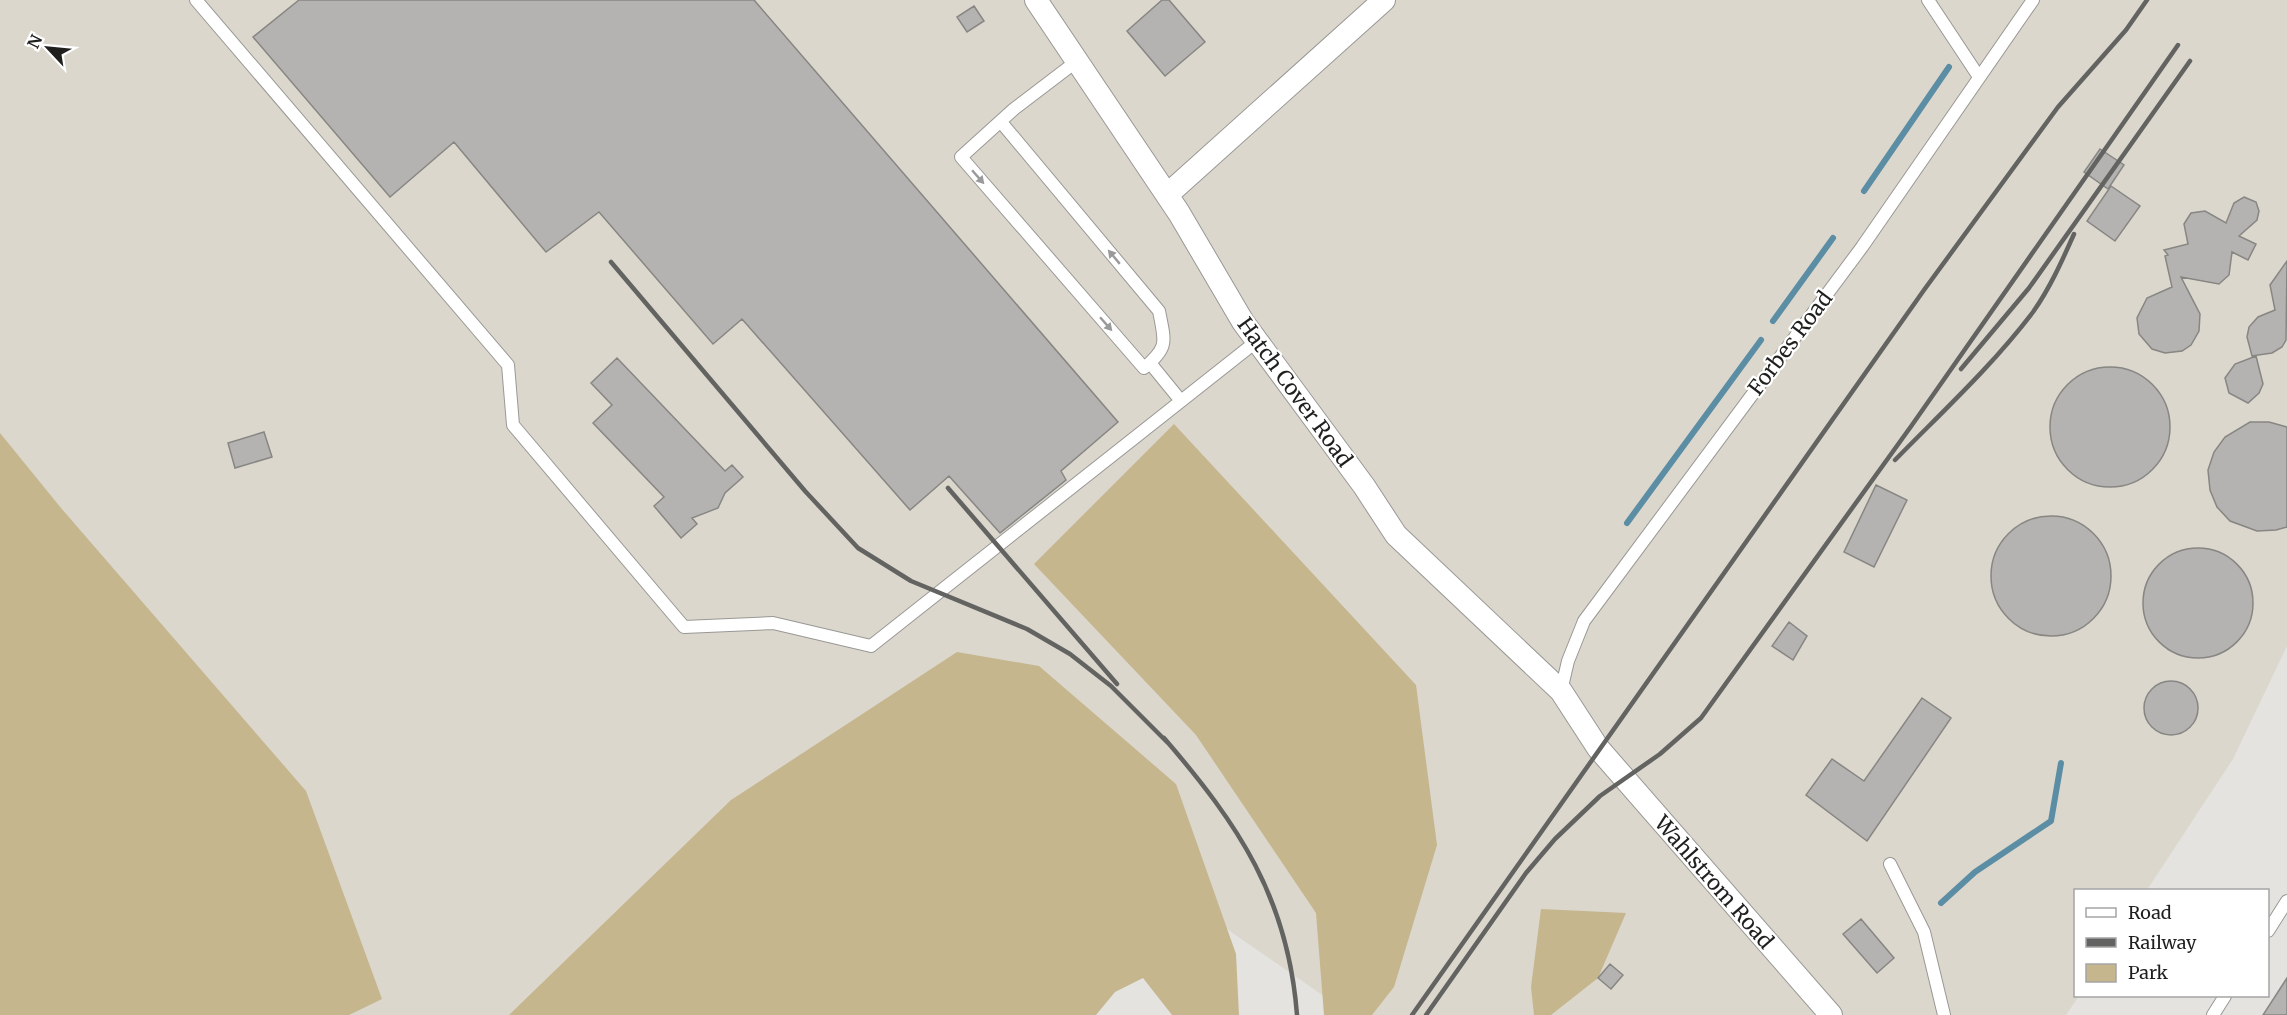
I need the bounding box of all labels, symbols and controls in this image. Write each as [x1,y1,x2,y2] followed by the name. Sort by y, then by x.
[18,18,78,78] north arrow
[23,31,46,51] text: N
[971,169,984,184] one-way arrow
[1107,249,1120,265] one-way arrow
[1742,285,1838,401] street label: Forbes Road
[1232,312,1359,472] street label: Hatch Cover Road
[1099,316,1112,331] one-way arrow
[1648,809,1780,955] street label: Wahlstrom Road
[2074,889,2269,997] legend
[2128,901,2172,924] text: Road
[2128,931,2197,954] text: Railway
[2128,961,2169,984] text: Park

